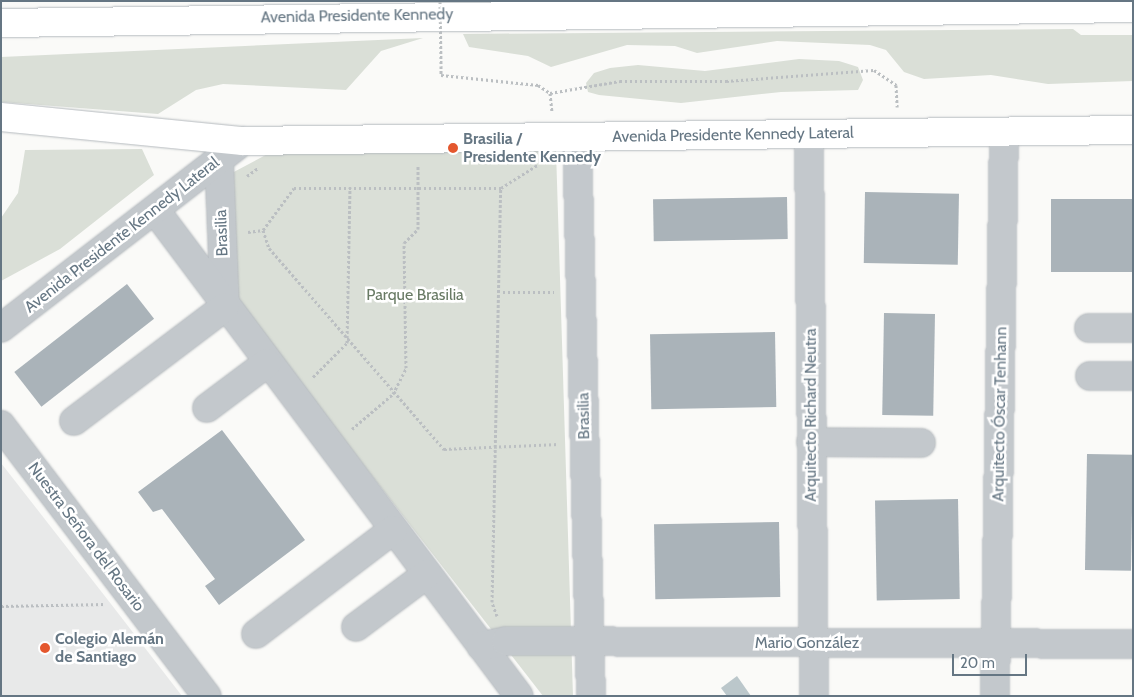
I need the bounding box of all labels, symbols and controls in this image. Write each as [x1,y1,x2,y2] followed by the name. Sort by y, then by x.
[261,5,453,27] street label: Avenida Presidente Kennedy
[612,123,854,147] street label: Avenida Presidente Kennedy Lateral
[463,129,601,167] place label: Brasilia / Presidente Kennedy
[447,142,459,154] marker: Brasilia / Presidente Kennedy
[21,153,223,317] street label: Avenida Presidente Kennedy Lateral
[212,209,232,257] street label: Brasilia
[366,285,464,305] park label: Parque Brasilia
[989,326,1011,502] street label: Arquitecto Óscar Tenhann
[801,328,821,502] street label: Arquitecto Richard Neutra
[574,392,594,440] street label: Brasilia
[24,459,148,615] street label: Nuestra Señora del Rosario
[55,629,164,667] place label: Colegio Alemán de Santiago
[755,633,859,653] street label: Mario González
[39,642,51,654] marker: Colegio Alemán de Santiago
[954,644,1029,676] scale bar
[960,654,995,672] text: 20 m

